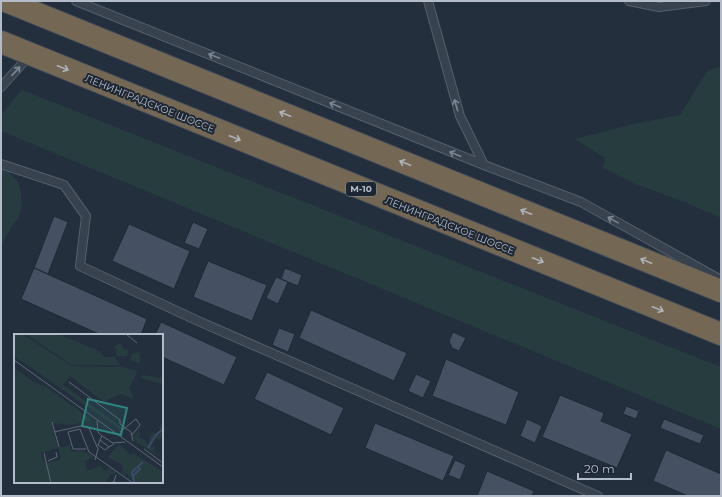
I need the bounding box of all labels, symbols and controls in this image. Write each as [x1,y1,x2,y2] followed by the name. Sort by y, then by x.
[208,52,220,60] one-way arrow
[56,65,68,72] one-way arrow
[11,66,21,76] one-way arrow
[83,71,217,136] street label: ЛЕНИНГРАДСКОЕ ШОССЕ
[452,98,459,111] one-way arrow
[329,101,341,108] one-way arrow
[279,110,291,117] one-way arrow
[229,134,241,142] one-way arrow
[450,149,462,157] one-way arrow
[400,159,412,166] one-way arrow
[346,182,376,196] road number: М-10
[383,193,517,258] street label: ЛЕНИНГРАДСКОЕ ШОССЕ
[520,208,532,215] one-way arrow
[608,216,620,223] one-way arrow
[640,256,652,264] one-way arrow
[531,257,543,264] one-way arrow
[652,305,664,313] one-way arrow
[14,334,163,483] inset map
[578,455,631,481] scale bar
[584,461,615,476] text: 20 m

